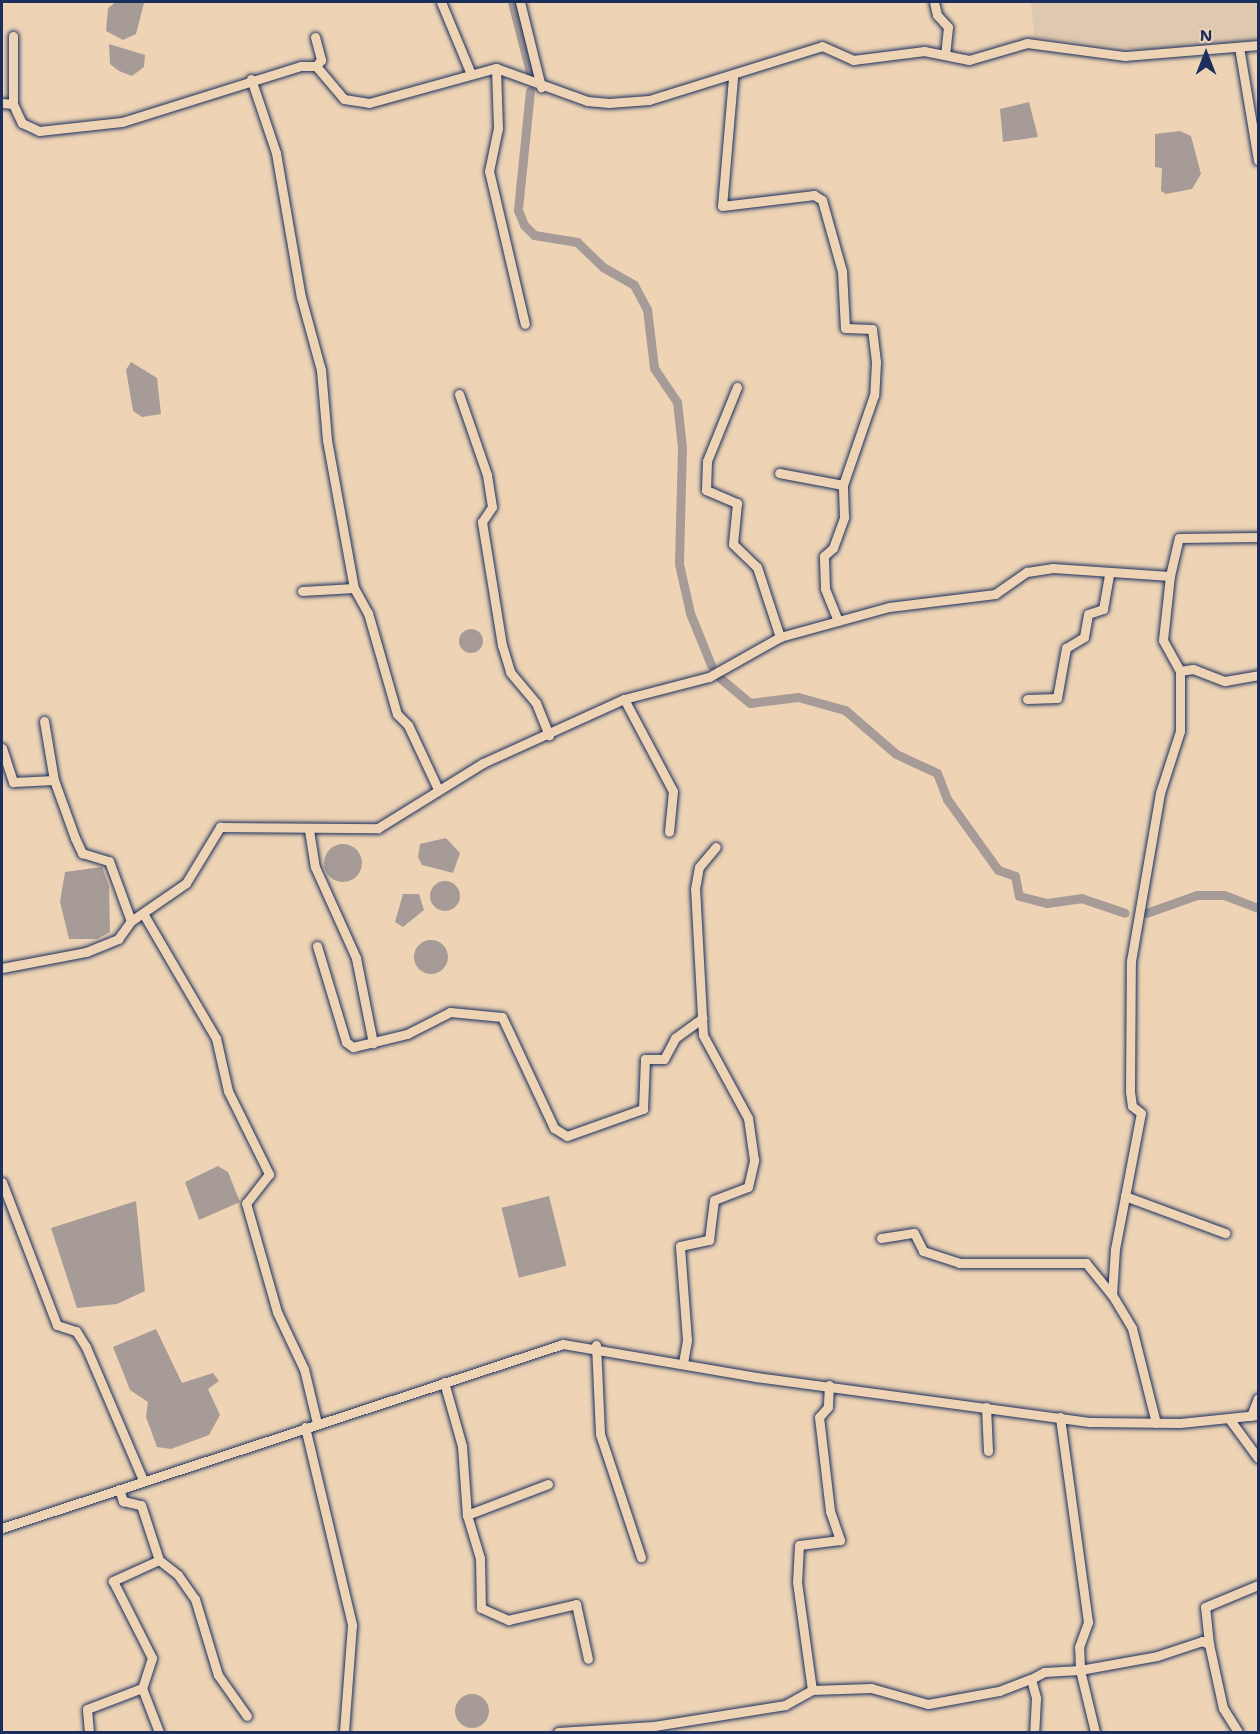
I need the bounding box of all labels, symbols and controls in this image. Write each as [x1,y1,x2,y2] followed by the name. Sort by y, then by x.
[1176,24,1236,84] north arrow
[1200,25,1212,46] text: N

